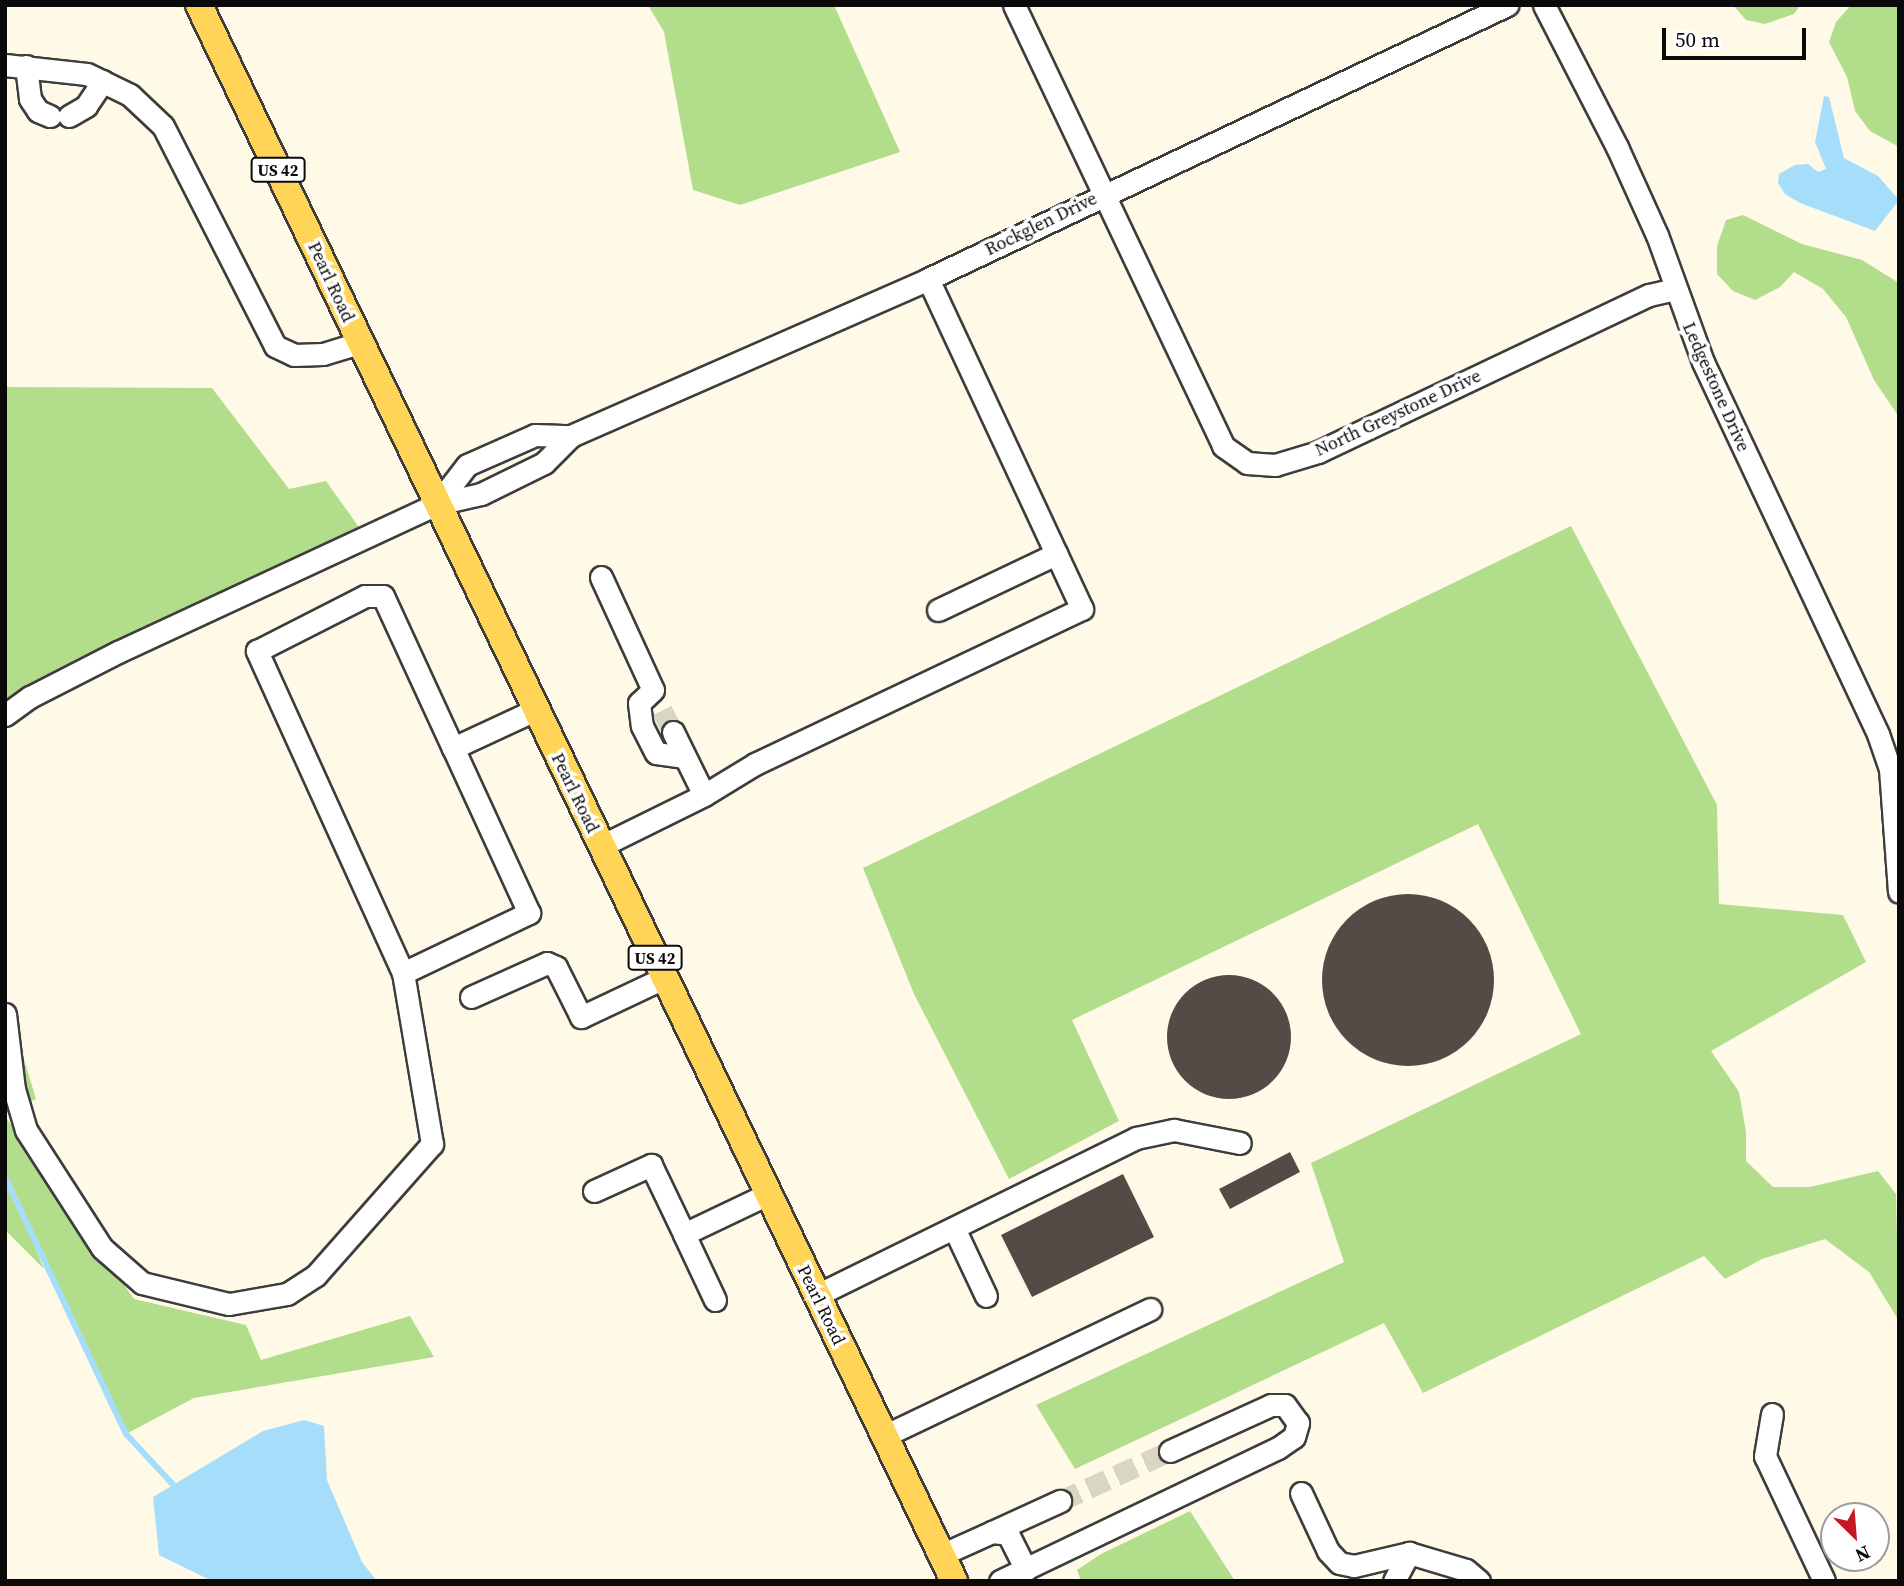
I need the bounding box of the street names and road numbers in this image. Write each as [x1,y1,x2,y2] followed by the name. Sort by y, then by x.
[250,158,306,182] road number: US 42
[981,188,1101,260] street label: Rockglen Drive
[303,238,359,326] street label: Pearl Road
[1678,319,1754,455] street label: Ledgestone Drive
[1312,365,1484,461] street label: North Greystone Drive
[546,750,604,836] street label: Pearl Road
[627,946,683,970] road number: US 42
[792,1262,850,1348] street label: Pearl Road

